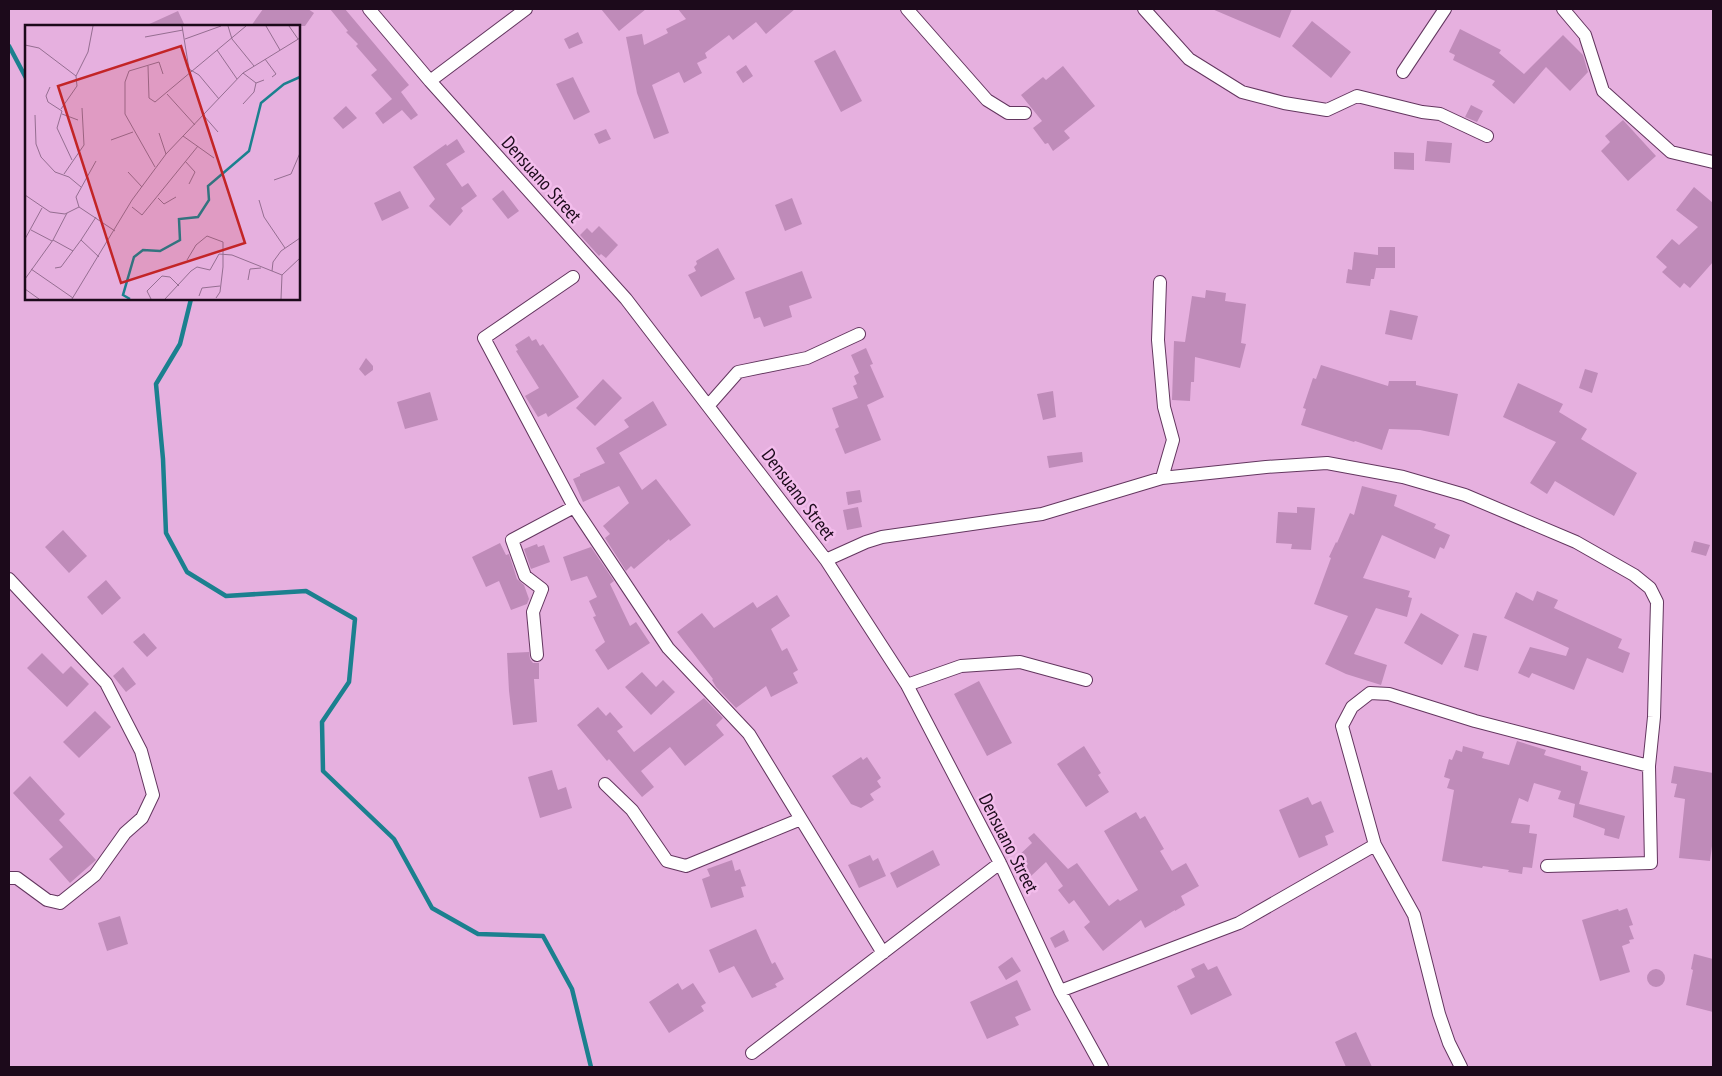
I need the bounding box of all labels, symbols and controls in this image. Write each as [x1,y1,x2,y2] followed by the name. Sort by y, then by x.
[25,25,300,300] inset map
[497,131,588,228] street label: Densuano Street
[757,444,842,545] street label: Densuano Street
[974,789,1045,897] street label: Densuano Street

